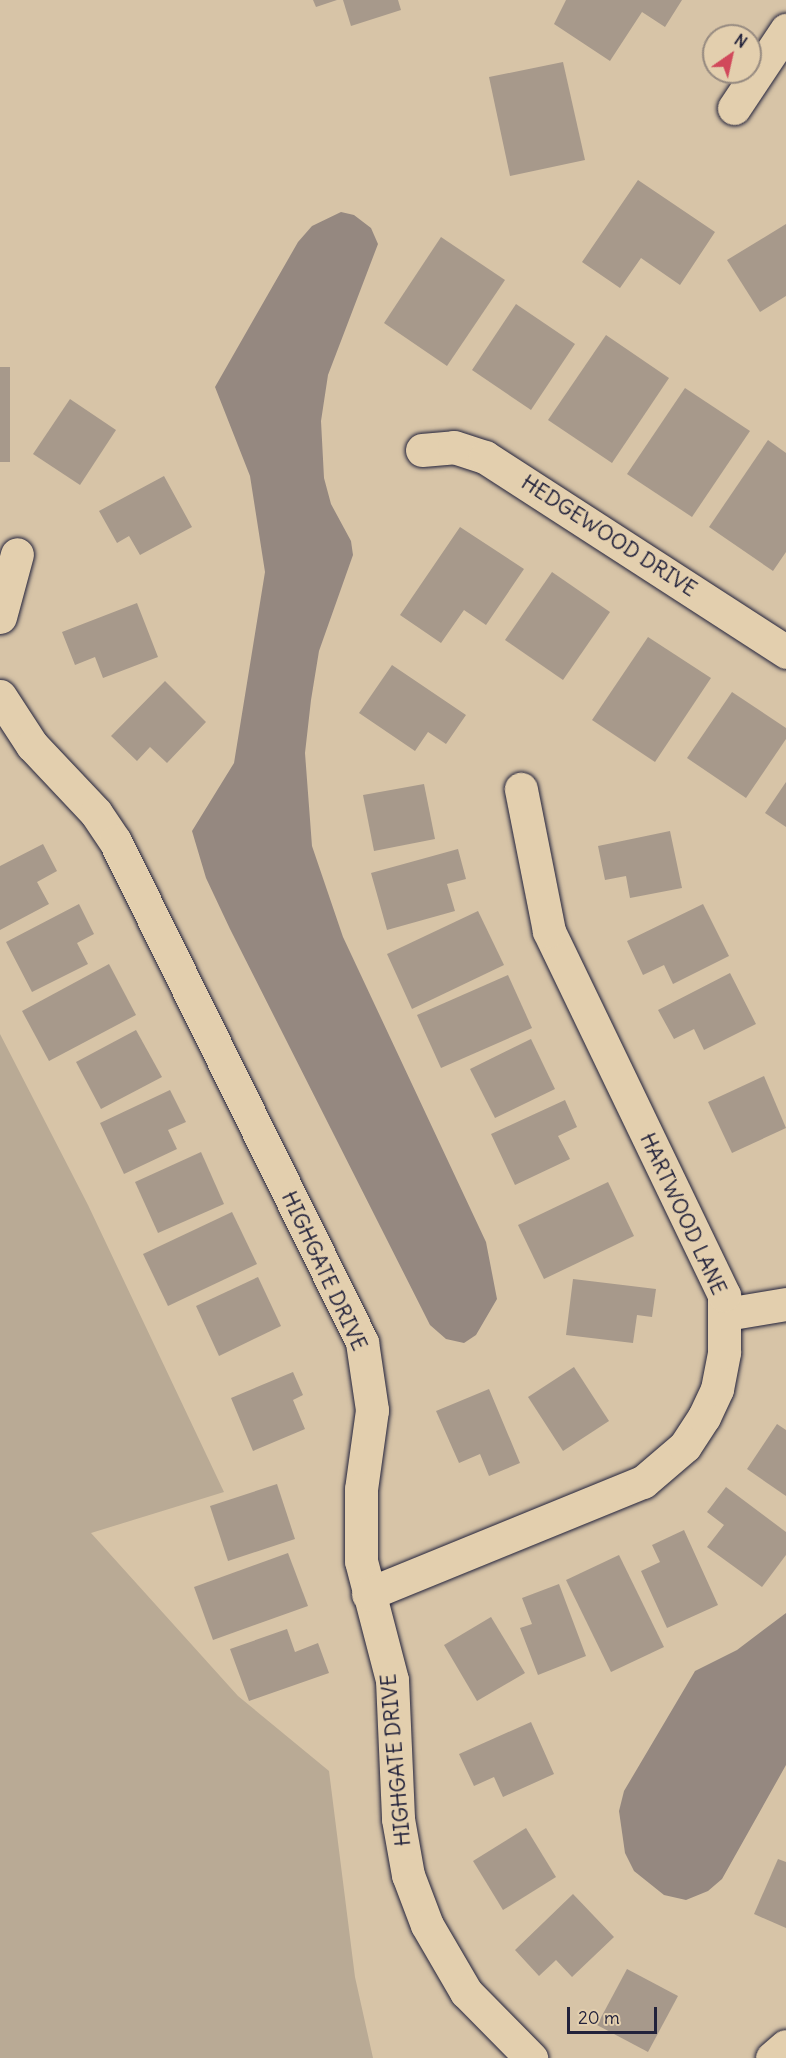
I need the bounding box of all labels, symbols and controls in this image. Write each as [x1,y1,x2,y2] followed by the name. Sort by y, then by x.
[702,24,762,84] north arrow
[731,29,751,52] text: N
[517,470,701,602] street label: HEDGEWOOD DRIVE
[634,1129,732,1299] street label: HARTWOOD LANE
[276,1187,372,1355] street label: HIGHGATE DRIVE
[376,1673,416,1847] street label: HIGHGATE DRIVE
[570,1995,660,2033] scale bar
[578,2006,620,2029] text: 20 m

